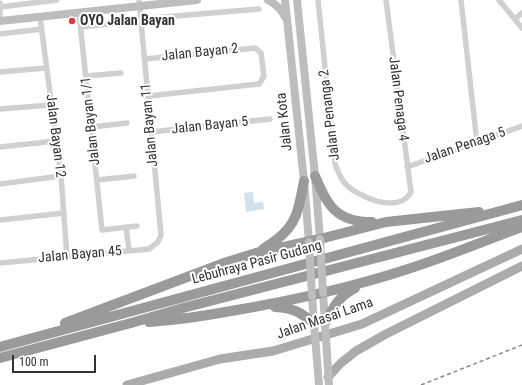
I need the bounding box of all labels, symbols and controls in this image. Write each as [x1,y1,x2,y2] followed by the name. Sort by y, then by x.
[80,13,175,29] place label: OYO Jalan Bayan
[67,16,77,26] marker: OYO Jalan Bayan
[161,41,239,65] street label: Jalan Bayan 2
[384,56,412,142] street label: Jalan Penaga 4
[316,69,344,161] street label: Jalan Penanga 2
[78,76,104,166] street label: Jalan Bayan 1/1
[138,82,162,168] street label: Jalan Bayan 11
[274,92,296,152] street label: Jalan Kota
[42,93,68,179] street label: Jalan Bayan 12
[171,114,249,138] street label: Jalan Bayan 5
[422,124,508,168] street label: Jalan Penaga 5
[190,238,324,288] street label: Lebuhraya Pasir Gudang
[37,243,123,267] street label: Jalan Bayan 45
[275,295,375,343] street label: Jalan Masai Lama
[14,347,98,373] scale bar
[19,355,49,369] text: 100 m

